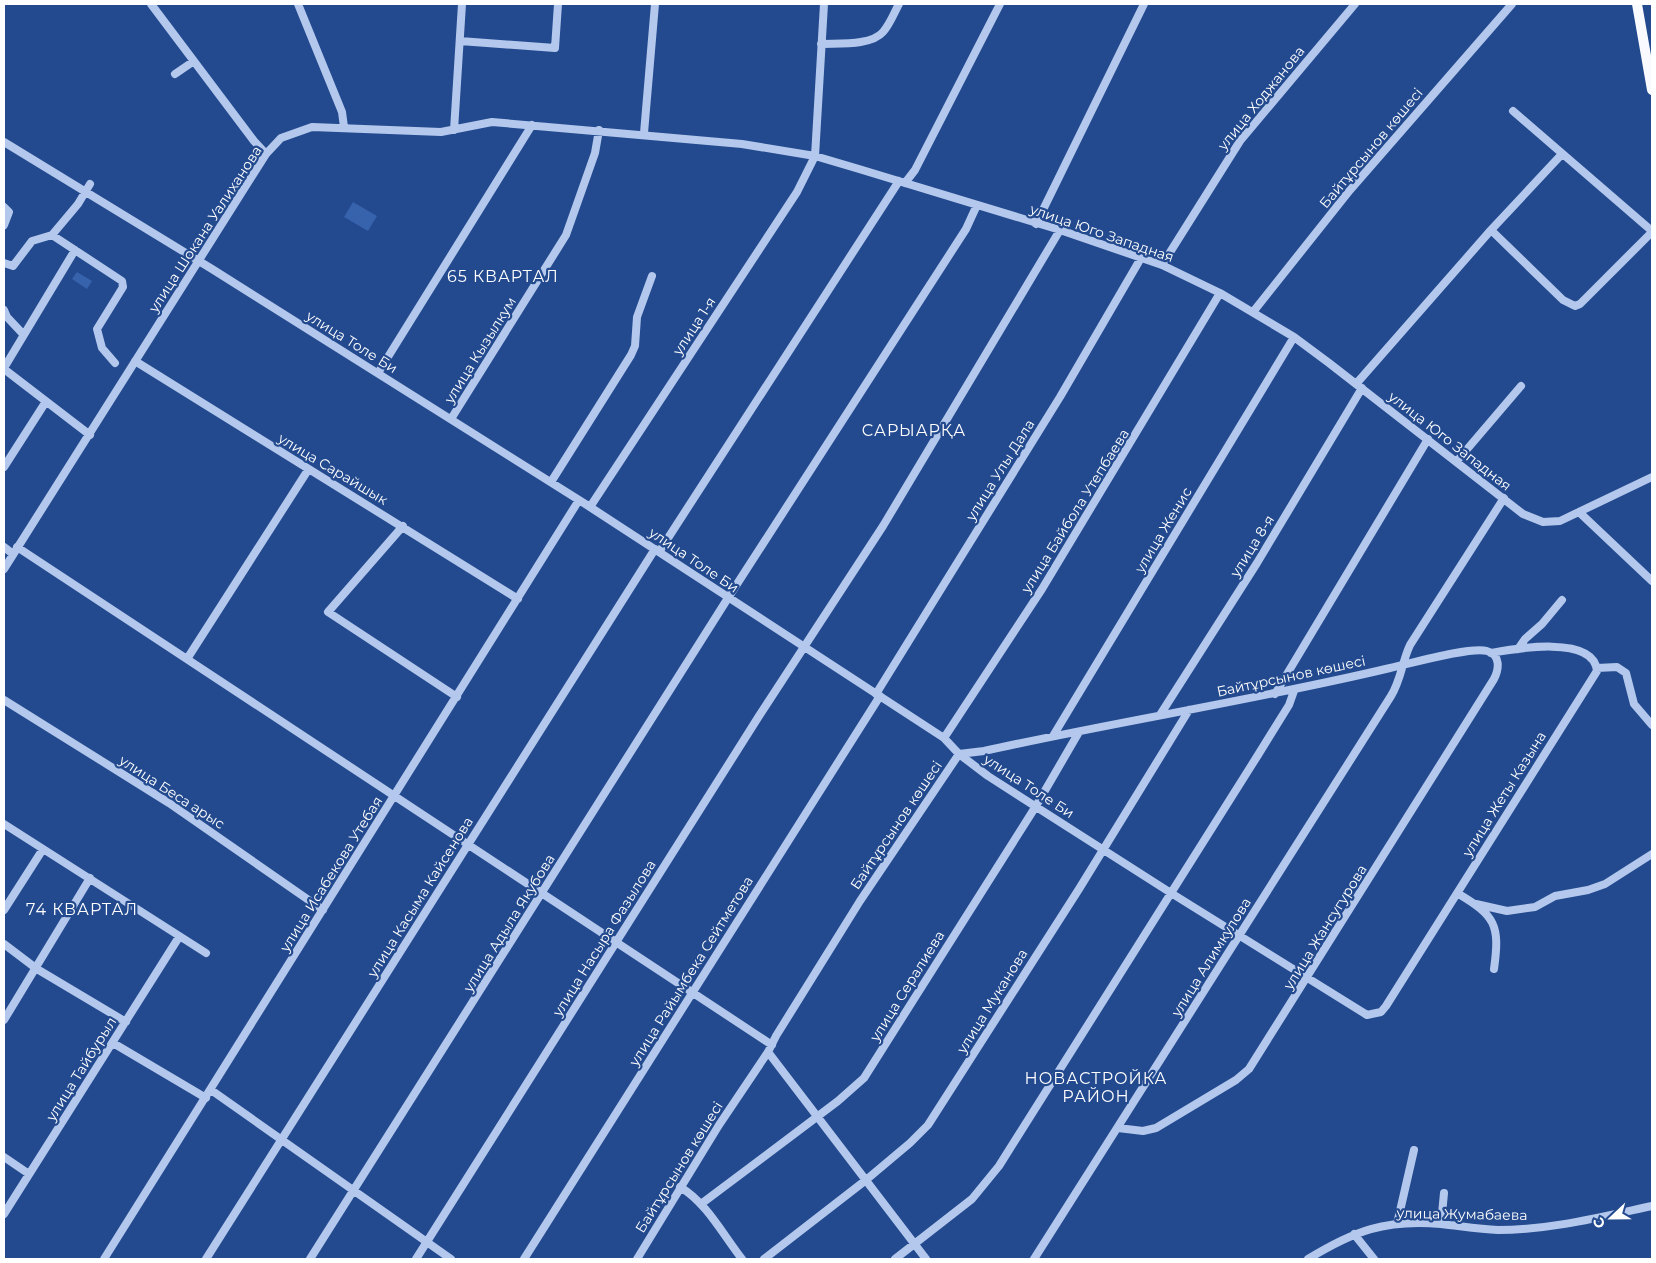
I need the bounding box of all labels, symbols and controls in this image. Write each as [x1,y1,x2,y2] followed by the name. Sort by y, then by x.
[1213,42,1308,154] street label: улица Ходжанова
[1315,84,1427,212] street label: Байтұрсынов көшесі
[144,142,266,316] street label: улица Шокана Уалиханова
[1027,200,1176,266] street label: улица Юго Западная
[447,267,559,286] district label: 65 КВАРТАЛ
[439,293,520,407] street label: улица Кызылкум
[668,293,720,359] street label: улица 1-я
[302,306,401,377] street label: улица Толе Би
[1384,387,1515,495] street label: улица Юго Западная
[961,416,1038,525] street label: улица Улы Дала
[862,421,966,440] district label: САРЫАРҚА
[1016,426,1133,597] street label: улица Байбола Утепбаева
[274,429,391,509] street label: улица Сарайшык
[1130,484,1196,577] street label: улица Женис
[1225,512,1278,581] street label: улица 8-я
[645,523,742,597] street label: улица Толе Би
[1215,651,1367,701] street label: Байтұрсынов көшесі
[1458,728,1550,861] street label: улица Жеты Казына
[979,749,1078,822] street label: улица Толе Би
[115,751,228,833] street label: улица Беса арыс
[846,757,946,893] street label: Байтұрсынов көшесі
[275,793,386,956] street label: улица Исабекова Утебая
[363,813,477,981] street label: улица Касыма Кайсенова
[459,851,559,996] street label: улица Адыла Якубова
[548,856,660,1020] street label: улица Насыра Фазылова
[1279,861,1371,994] street label: улица Жансугурова
[624,873,757,1070] street label: улица Райымбека Сейтметова
[1167,894,1255,1021] street label: улица Алимкулова
[26,900,138,919] district label: 74 КВАРТАЛ
[865,927,948,1046] street label: улица Сералиева
[952,945,1031,1057] street label: улица Муканова
[41,1014,120,1125] street label: улица Тайбурыл
[1025,1069,1167,1106] district label: НОВАСТРОЙКА РАЙОН
[631,1098,727,1236] street label: Байтұрсынов көшесі
[1586,1193,1636,1243] north arrow
[1395,1204,1528,1224] street label: улица Жумабаева
[1589,1215,1609,1231] text: С

